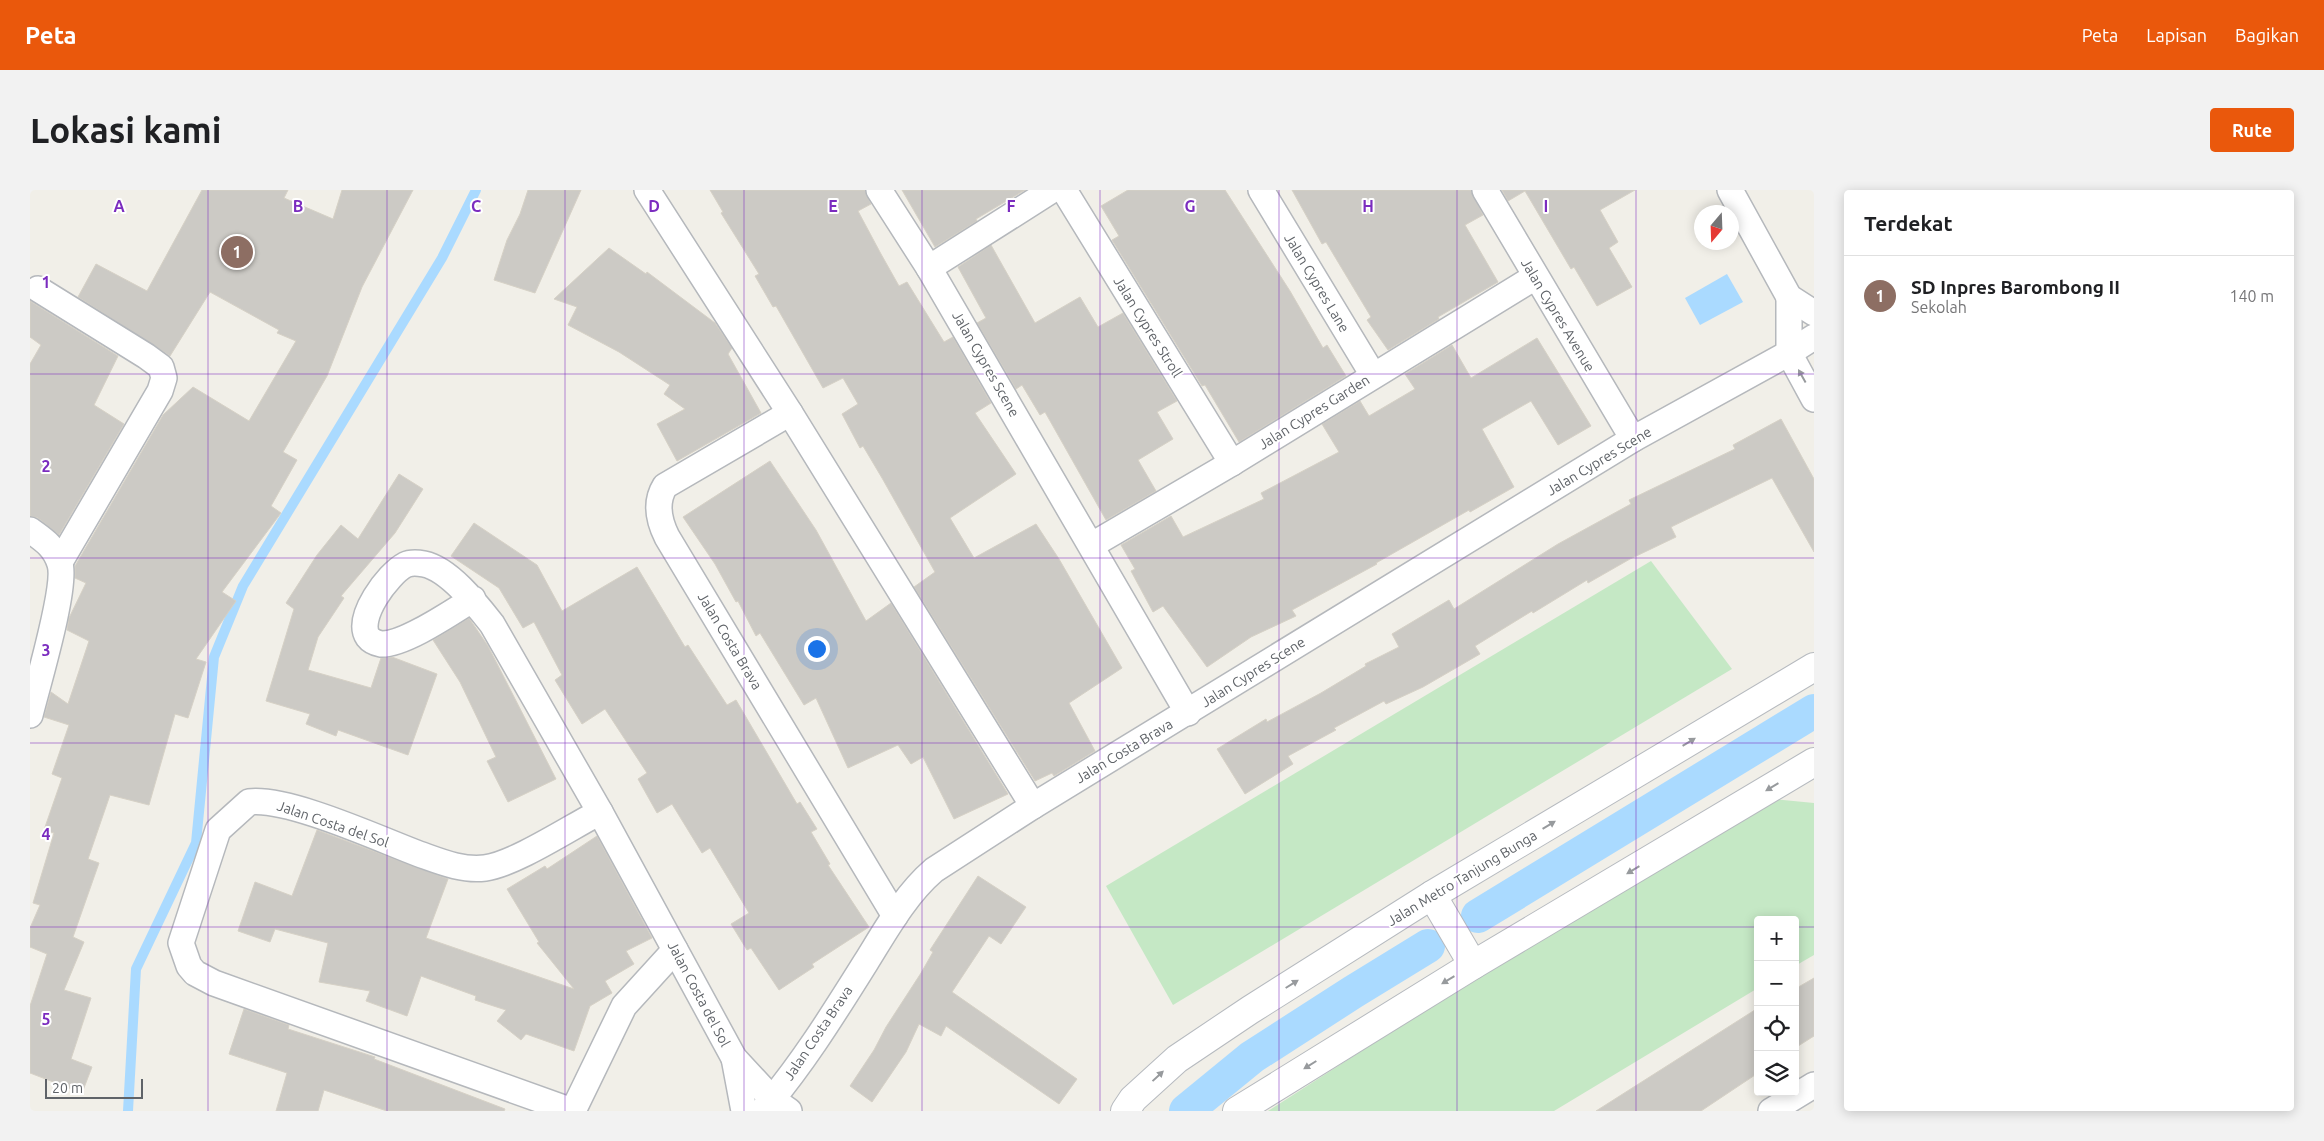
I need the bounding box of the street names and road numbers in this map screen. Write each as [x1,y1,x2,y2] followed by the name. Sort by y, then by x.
[1281,231,1353,335] street label: Jalan Cypres Lane
[1518,256,1598,374] street label: Jalan Cypres Avenue
[1111,274,1186,381] street label: Jalan Cypres Stroll
[949,308,1023,420] street label: Jalan Cypres Scene
[1256,371,1372,453] street label: Jalan Cypres Garden
[1544,423,1654,499] street label: Jalan Cypres Scene
[695,590,765,692] street label: Jalan Costa Brava
[1198,634,1308,710] street label: Jalan Cypres Scene
[1073,716,1175,786] street label: Jalan Costa Brava
[275,797,391,851] street label: Jalan Costa del Sol
[1384,827,1540,929] street label: Jalan Metro Tanjung Bunga
[665,939,734,1050] street label: Jalan Costa del Sol
[781,983,855,1083] street label: Jalan Costa Brava

